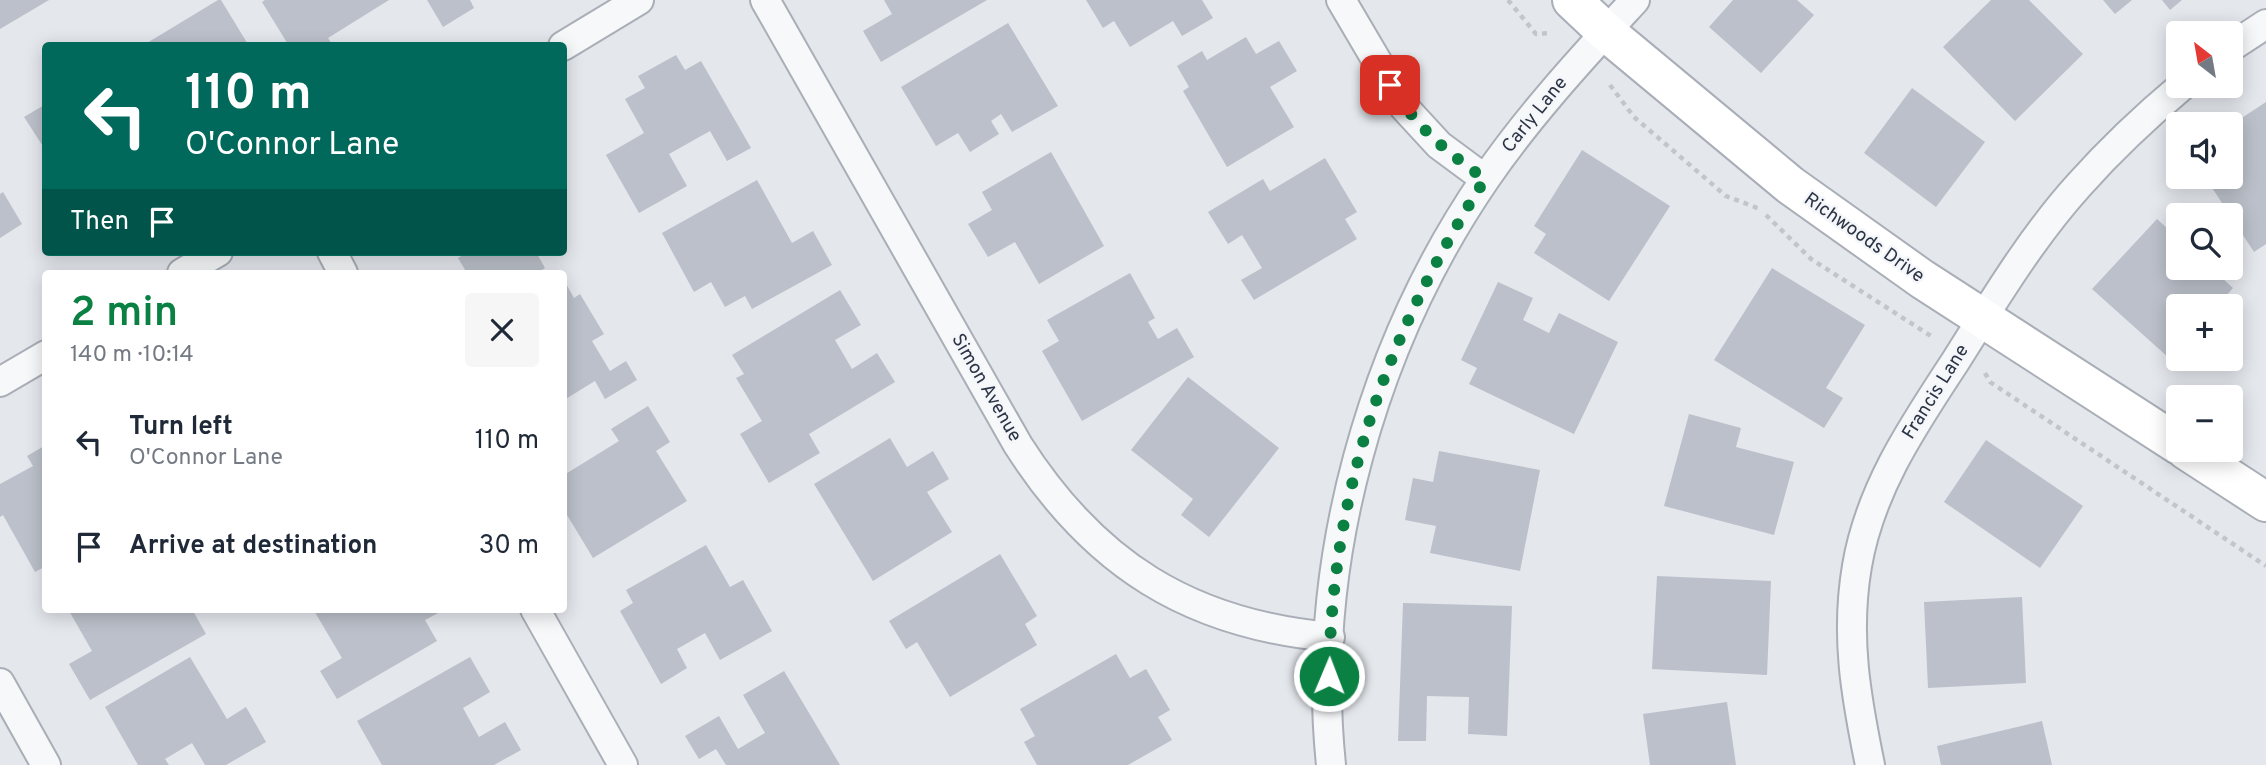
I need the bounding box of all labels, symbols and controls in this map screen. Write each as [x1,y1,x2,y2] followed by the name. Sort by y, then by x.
[2166,21,2244,98] north arrow
[2166,21,2243,462] map controls
[1360,55,1420,115] pin
[185,65,312,127] text: 110 m
[1371,66,1409,104] icon: arrive
[70,70,161,161] icon: left
[1497,72,1573,158] street label: Carly Lane
[2166,112,2243,189] button: sound
[185,126,399,166] text: O'Connor Lane
[1799,188,1929,288] street label: Richwoods Drive
[143,203,181,241] icon: arrive
[2166,203,2243,280] button: search
[70,206,129,239] text: Then
[70,288,178,341] text: 2 min
[465,293,539,367] button: close
[2166,294,2243,371] button: +
[945,330,1027,446] street label: Simon Avenue
[1897,340,1975,444] street label: Francis Lane
[70,341,194,370] text: 140 m · 10:14
[2166,385,2243,462] button: −
[129,411,233,444] text: Turn left
[70,423,108,461] icon: left
[475,425,539,458] text: 110 m
[129,444,283,473] text: O'Connor Lane
[70,528,108,566] icon: arrive
[129,530,377,563] text: Arrive at destination
[479,530,539,563] text: 30 m
[1292,639,1366,713] position arrow

